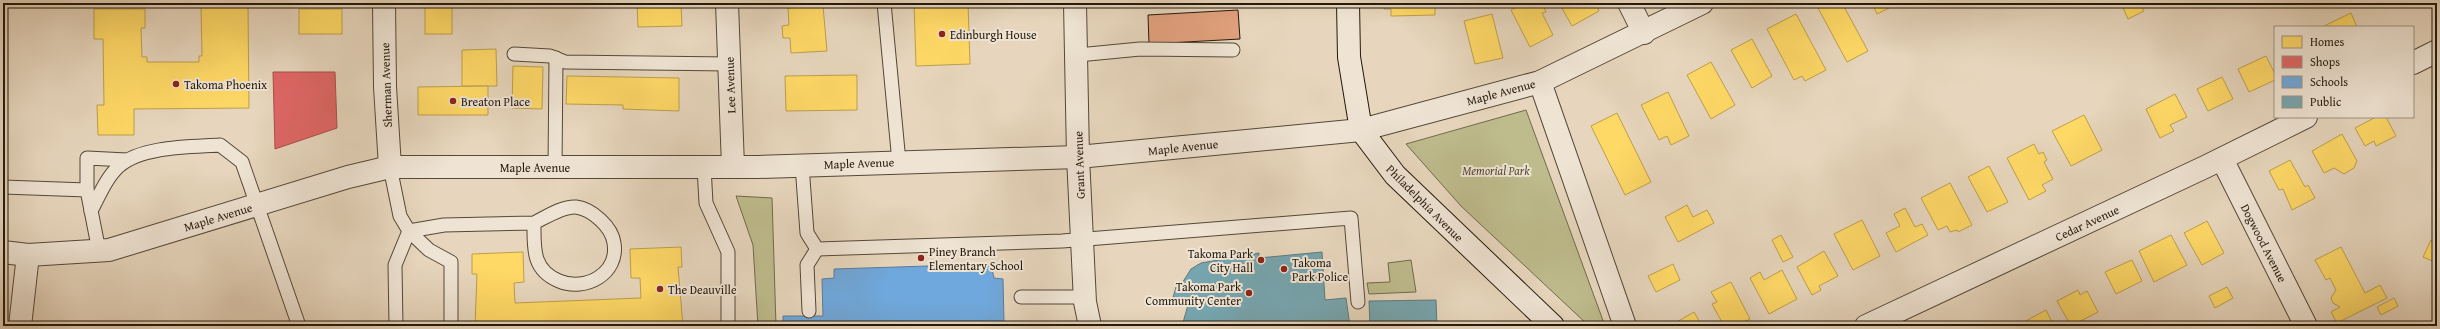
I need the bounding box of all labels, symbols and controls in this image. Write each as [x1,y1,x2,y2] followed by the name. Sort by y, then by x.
[950,26,1037,43] place label: Edinburgh House
[2274,26,2414,118] legend
[937,29,947,39] marker: Edinburgh House
[2310,33,2345,50] text: Homes
[376,42,396,128] street label: Sherman Avenue
[2310,53,2340,70] text: Shops
[721,56,739,114] street label: Lee Avenue
[2310,73,2348,90] text: Schools
[1465,75,1538,109] street label: Maple Avenue
[184,76,268,93] place label: Takoma Phoenix
[171,79,181,89] marker: Takoma Phoenix
[461,93,530,110] place label: Breaton Place
[2310,93,2342,110] text: Public
[448,96,458,106] marker: Breaton Place
[1069,130,1089,199] street label: Grant Avenue
[1147,135,1219,159] street label: Maple Avenue
[823,153,895,173] street label: Maple Avenue
[500,159,571,176] street label: Maple Avenue
[1383,161,1468,246] street label: Philadelphia Avenue
[1462,162,1530,179] park label: Memorial Park
[182,198,255,235] street label: Maple Avenue
[2052,201,2122,245] street label: Cedar Avenue
[2237,201,2291,285] street label: Dogwood Avenue
[929,243,1024,274] place label: Piney Branch Elementary School
[1188,245,1254,276] place label: Takoma Park City Hall
[916,253,926,263] marker: Piney Branch Elementary School
[1292,254,1348,285] place label: Takoma Park Police
[1256,255,1266,265] marker: Takoma Park City Hall
[1279,264,1289,274] marker: Takoma Park Police
[1146,278,1242,309] place label: Takoma Park Community Center
[668,281,737,298] place label: The Deauville
[655,284,665,294] marker: The Deauville
[1244,288,1254,298] marker: Takoma Park Community Center

